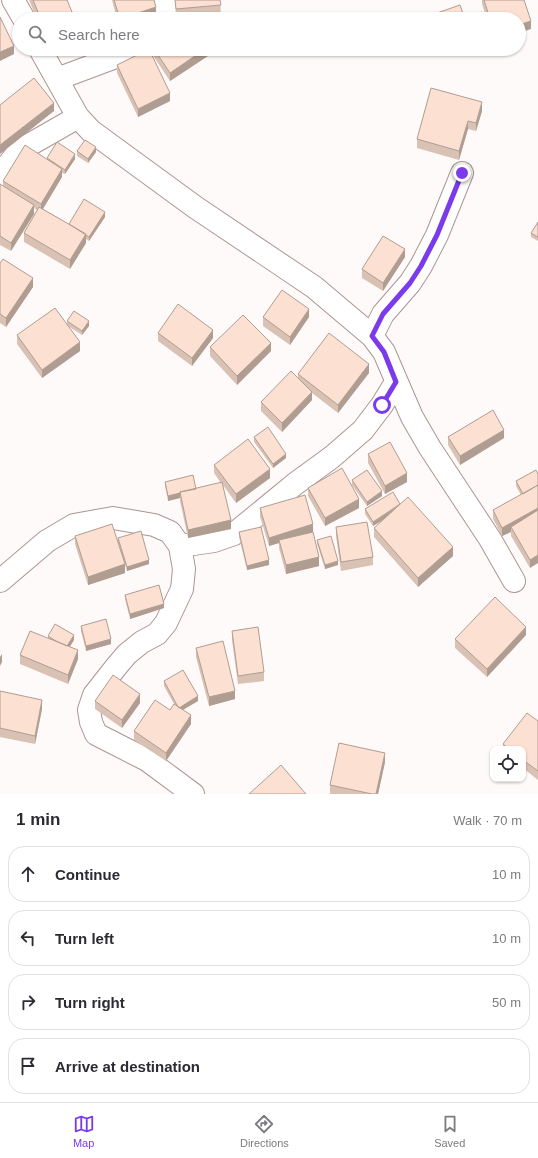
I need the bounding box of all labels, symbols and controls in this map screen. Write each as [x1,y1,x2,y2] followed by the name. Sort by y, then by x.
[12,12,526,56] search box
[26,23,48,45] icon: search
[58,26,140,43] text: Search here
[453,164,471,182] route end
[373,396,391,414] route start
[490,746,526,782] map controls
[490,746,526,782] button: locate
[16,810,60,829] text: 1 min
[453,813,522,828] text: Walk · 70 m
[17,863,39,885] icon: ahead
[55,866,120,883] text: Continue
[492,867,521,882] text: 10 m
[17,927,39,949] icon: left
[55,930,114,947] text: Turn left
[492,931,521,946] text: 10 m
[17,991,39,1013] icon: right
[55,994,125,1011] text: Turn right
[492,995,521,1010] text: 50 m
[17,1055,39,1077] icon: arrive
[55,1058,200,1075] text: Arrive at destination
[73,1113,95,1149] tab: Map
[240,1113,289,1149] tab: Directions
[434,1113,465,1149] tab: Saved

